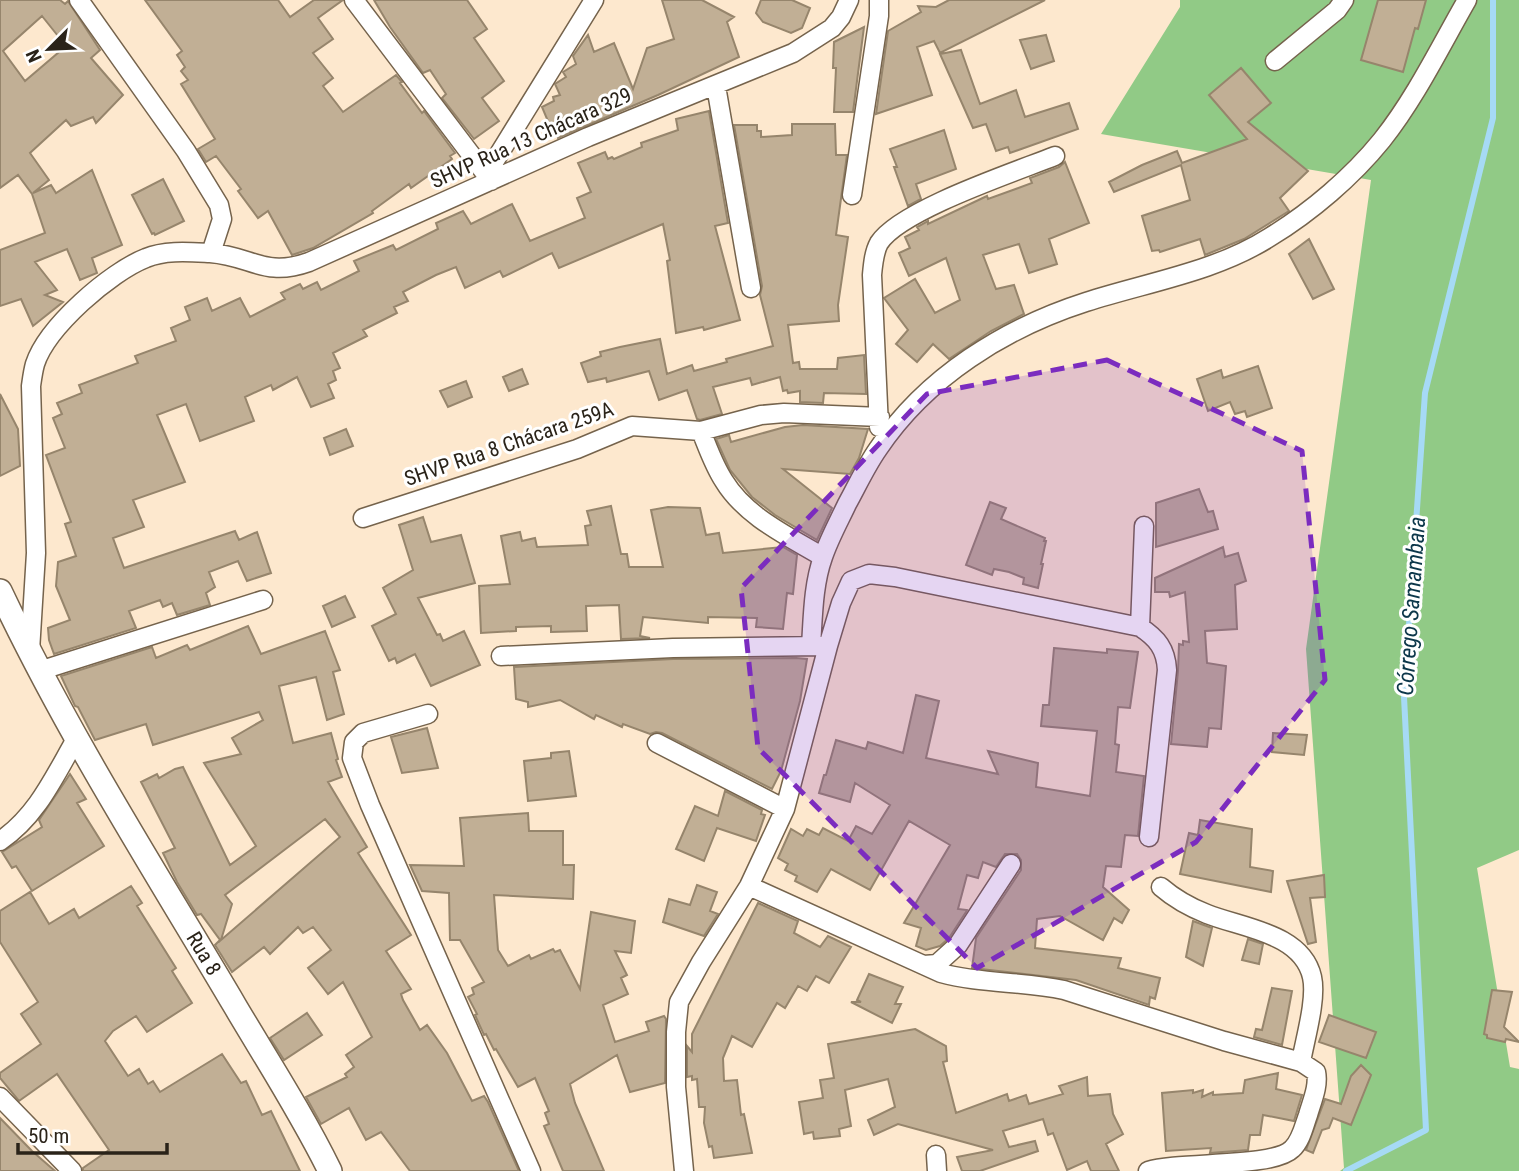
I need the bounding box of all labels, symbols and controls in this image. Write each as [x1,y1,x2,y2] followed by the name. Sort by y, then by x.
[14,14,84,84] north arrow
[21,46,47,66] text: N
[427,83,635,193] street label: SHVP Rua 13 Chácara 329
[401,397,617,491] street label: SHVP Rua 8 Chácara 259A
[1392,516,1431,696] water label: Córrego Samambaia
[181,927,226,980] street label: Rua 8
[18,1112,166,1156] scale bar
[28,1124,69,1148] text: 50 m

